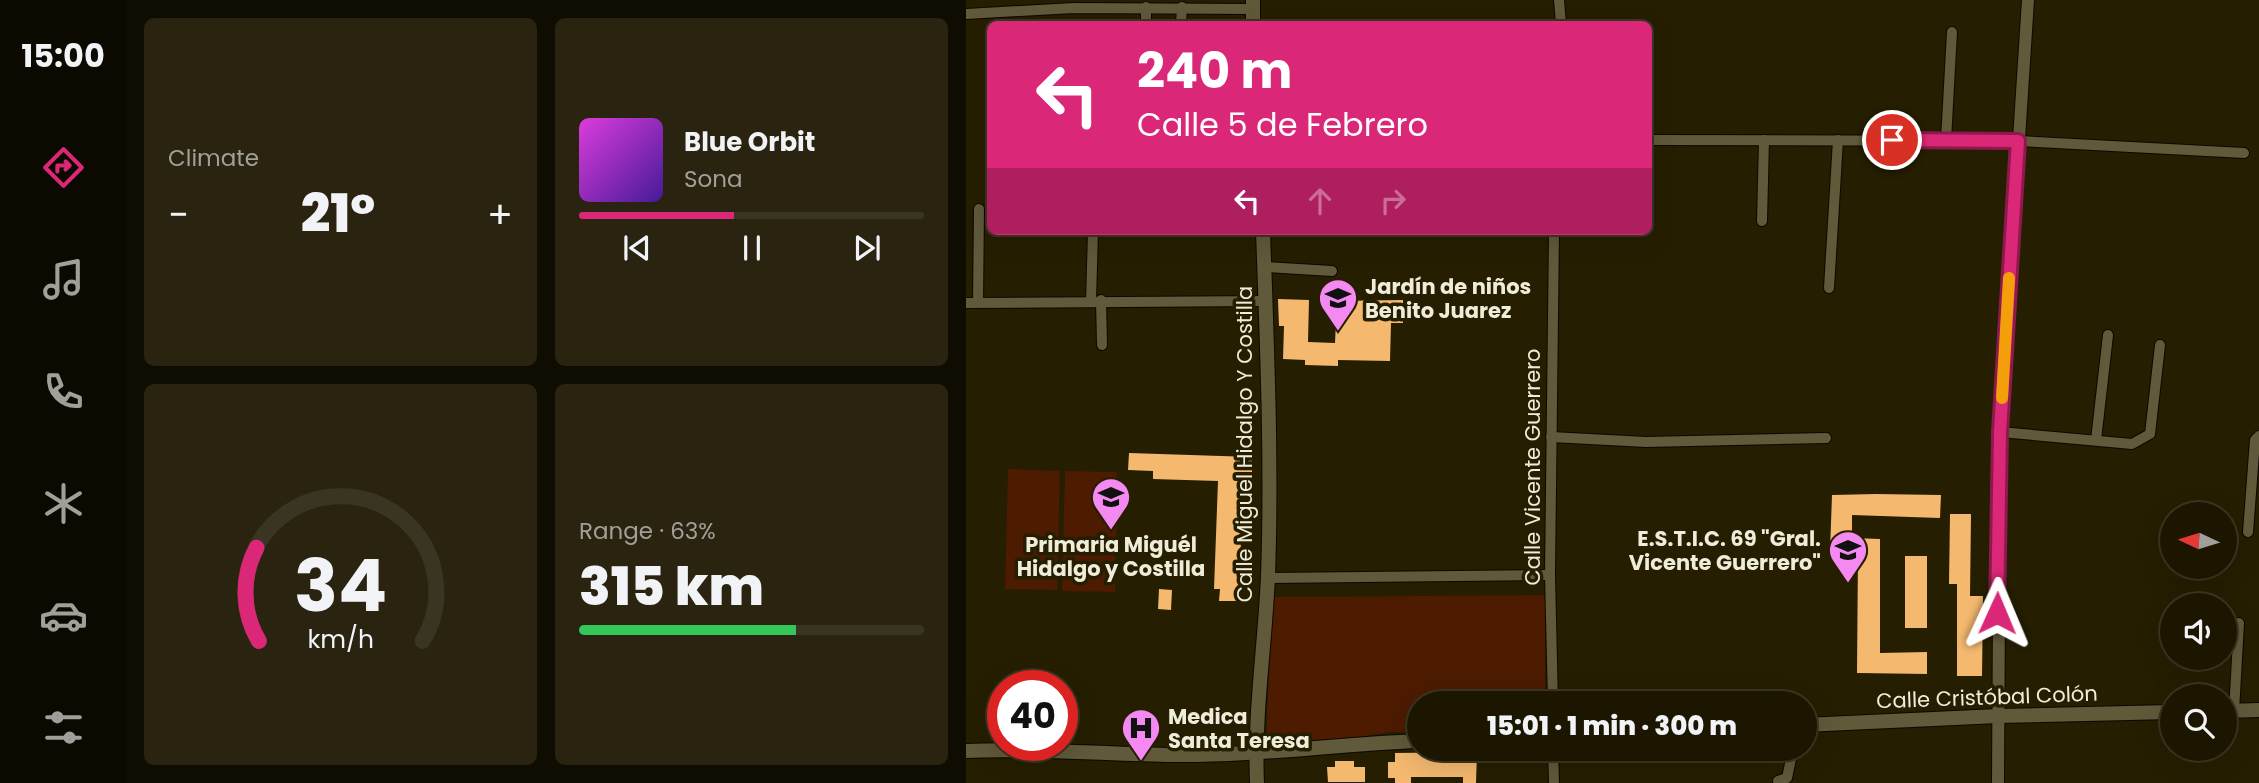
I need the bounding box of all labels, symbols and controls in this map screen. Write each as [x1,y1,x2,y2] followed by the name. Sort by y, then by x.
[21,33,105,78] text: 15:00
[1137,37,1292,105] text: 240 m
[1022,49,1113,140] icon: left
[1137,102,1428,147] text: Calle 5 de Febrero
[1862,110,1922,170] pin
[1873,121,1911,159] icon: arrive
[684,124,815,160] text: Blue Orbit
[168,142,259,174] text: Climate
[39,143,88,192] icon: directions
[684,163,743,195] text: Sona
[301,177,375,250] text: 21°
[1228,182,1266,220] icon: left
[1301,182,1339,220] icon: ahead
[1374,182,1412,220] icon: right
[168,188,189,241] text: −
[487,188,513,241] text: +
[618,229,656,267] icon: previous
[733,229,771,267] icon: pause
[848,229,886,267] icon: next
[39,255,88,304] icon: music
[1365,272,1531,325] place label: Jardín de niños Benito Juarez
[1317,277,1359,332] school or university icon: Jardín de niños Benito Juarez
[1230,286,1259,602] street label: Calle Miguel Hidalgo Y Costilla
[1518,349,1547,585] street label: Calle Vicente Guerrero
[39,367,88,416] icon: phone
[1090,476,1132,531] school or university icon: Primaria Miguél Hidalgo y Costilla
[39,479,88,528] icon: climate
[2160,502,2236,579] north arrow
[2160,502,2237,761] map controls
[579,515,716,547] text: Range · 63%
[1629,524,1821,577] place label: E.S.T.I.C. 69 "Gral. Vicente Guerrero"
[1827,529,1869,584] school or university icon: E.S.T.I.C. 69 "Gral. Vicente Guerrero"
[1017,530,1205,583] place label: Primaria Miguél Hidalgo y Costilla
[294,535,387,636] text: 34
[579,550,764,623] text: 315 km
[1960,576,2034,650] position arrow
[39,591,88,640] icon: car
[2160,593,2237,670] button: sound
[307,621,374,656] text: km/h
[987,670,1078,761] speed limit sign: 40
[1876,679,2098,715] street label: Calle Cristóbal Colón
[2160,684,2237,761] button: search
[1168,702,1310,755] place label: Medica Santa Teresa
[39,703,88,752] icon: filters
[1120,707,1162,762] hospital icon: Medica Santa Teresa
[1487,708,1737,744] text: 15:01 · 1 min · 300 m

